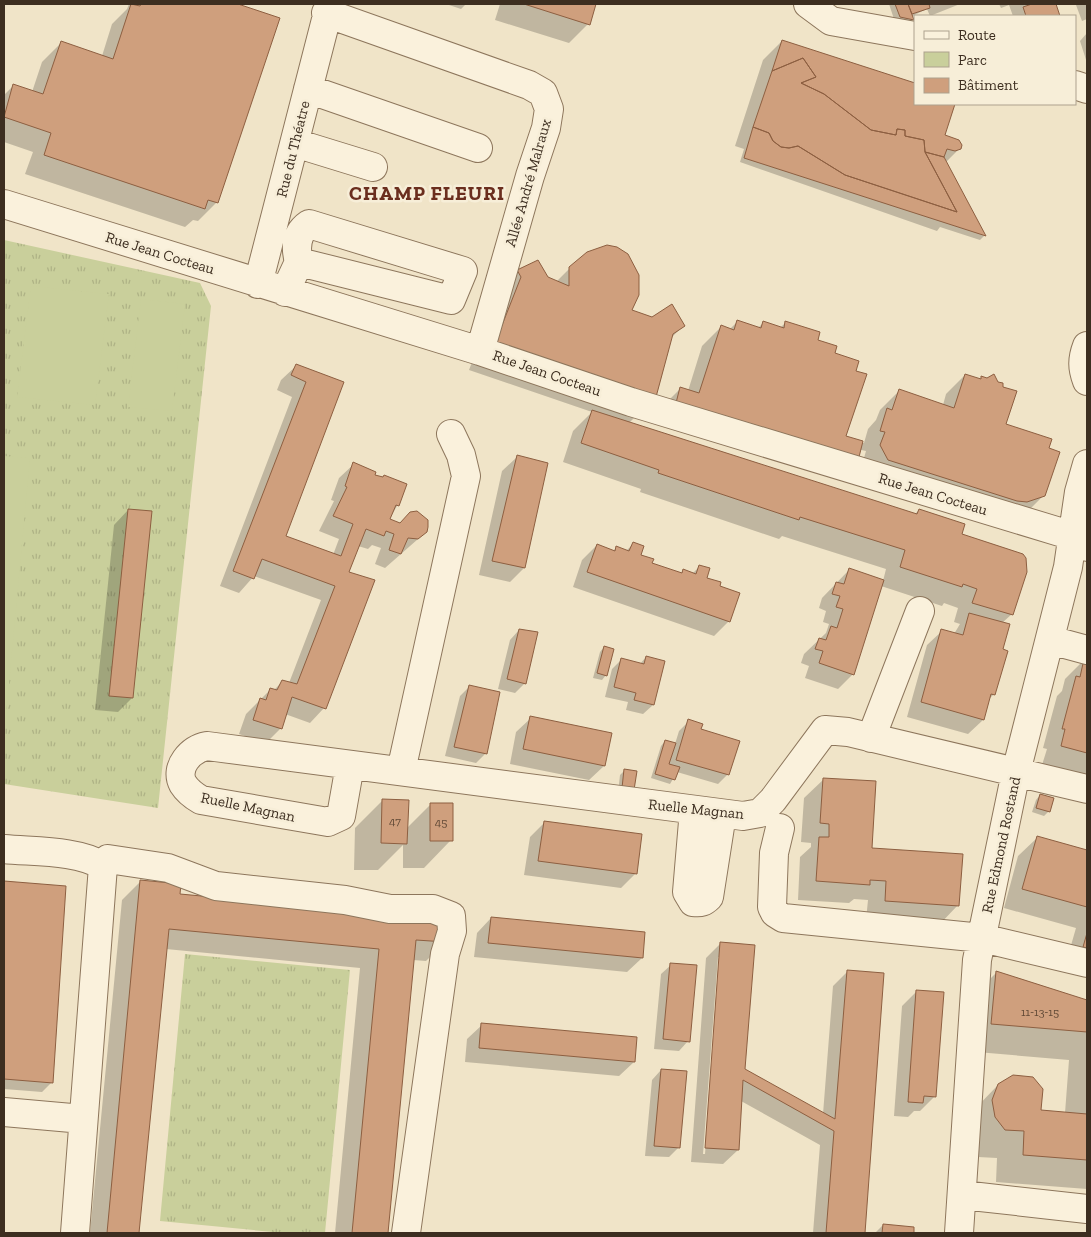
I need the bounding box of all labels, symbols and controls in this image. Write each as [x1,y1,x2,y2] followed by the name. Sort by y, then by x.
[914,15,1076,105] legend
[958,26,996,44] text: Route
[958,51,987,69] text: Parc
[958,76,1019,94] text: Bâtiment
[272,99,314,199] street label: Rue du Théatre
[501,117,555,249] street label: Allée André Malraux
[349,181,505,205] district label: CHAMP FLEURI
[103,228,217,278] street label: Rue Jean Cocteau
[491,346,604,400] street label: Rue Jean Cocteau
[876,469,990,519] street label: Rue Jean Cocteau
[978,774,1024,915] street label: Rue Edmond Rostand
[199,788,297,826] street label: Ruelle Magnan
[647,795,745,823] street label: Ruelle Magnan
[389,814,401,828] house number: 47
[435,815,447,829] house number: 45
[1021,1005,1059,1019] house number: 11-13-15

